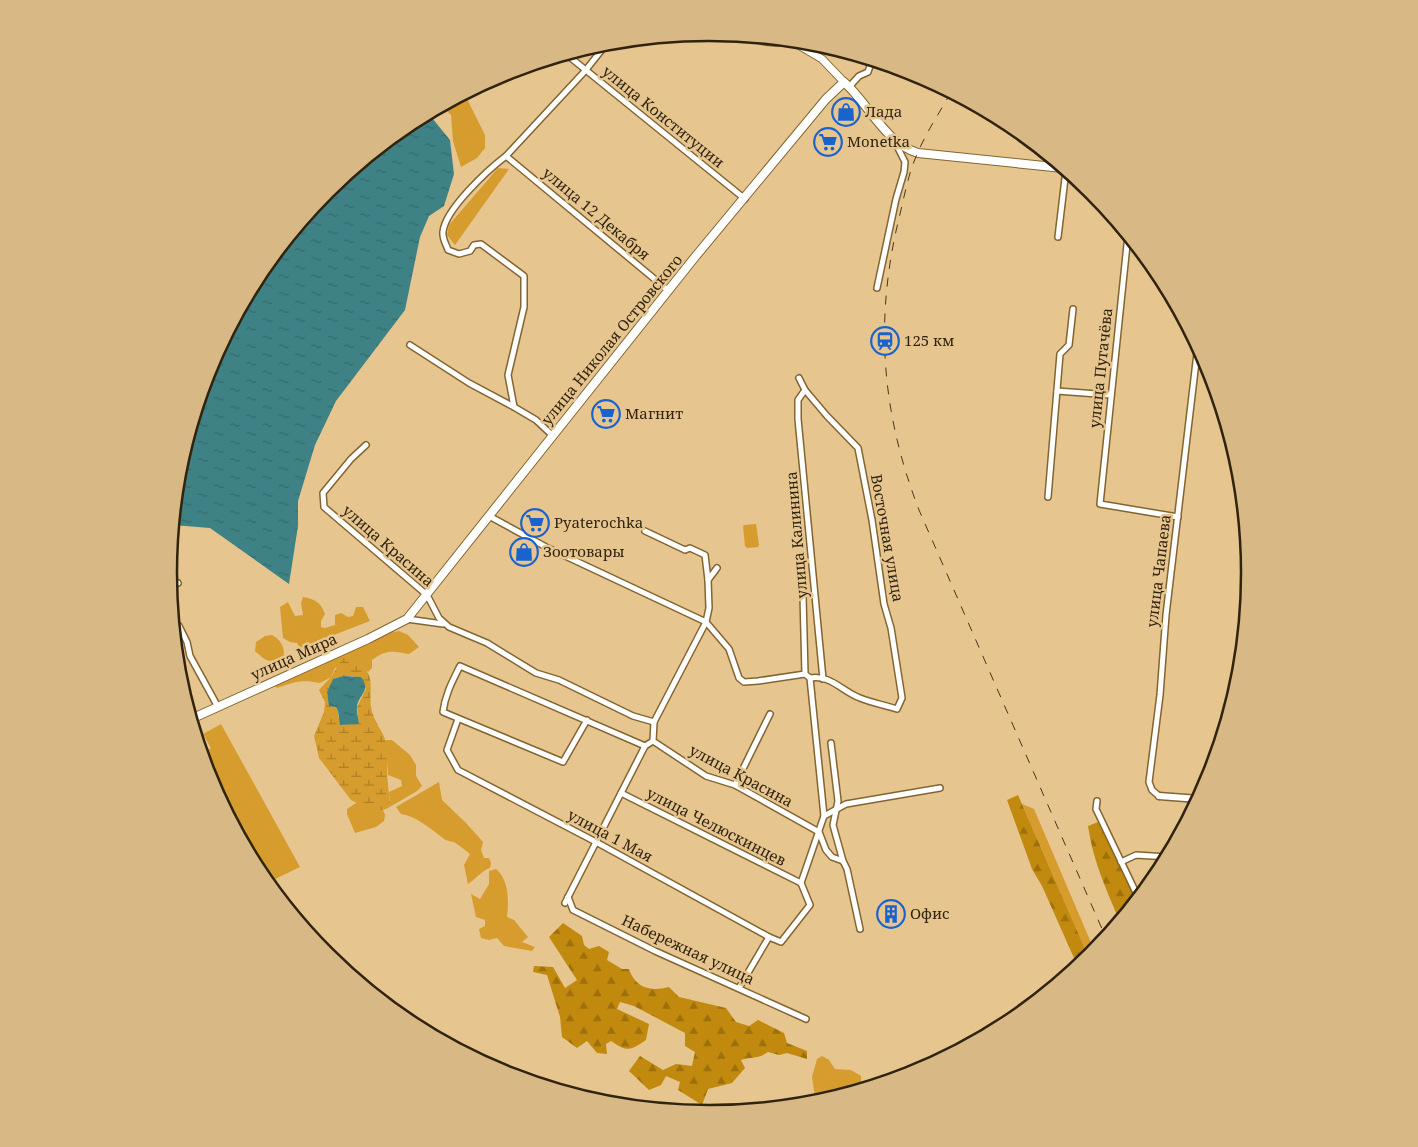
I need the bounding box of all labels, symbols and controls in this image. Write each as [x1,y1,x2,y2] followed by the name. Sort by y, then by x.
[598,61,729,172] street label: улица Конституции
[831,97,861,127] shop icon: Лада
[865,101,902,121] place label: Лада
[813,127,843,157] supermarket icon: Monetka
[847,131,910,151] place label: Monetka
[539,162,655,264] street label: улица 12 Декабря
[536,250,686,429] street label: улица Николая Островского
[1084,307,1116,429] street label: улица Пугачёва
[870,326,900,356] station icon: 125 км
[904,330,954,350] place label: 125 км
[591,399,621,429] supermarket icon: Магнит
[625,403,683,423] place label: Магнит
[780,471,812,599] street label: улица Калинина
[867,472,909,603] street label: Восточная улица
[339,500,439,591] street label: улица Красина
[520,508,550,538] supermarket icon: Pyaterochka
[554,512,643,532] place label: Pyaterochka
[1141,513,1175,628] street label: улица Чапаева
[509,537,539,567] shop icon: Зоотовары
[543,541,625,561] place label: Зоотовары
[247,628,340,684] street label: улица Мира
[686,739,797,811] street label: улица Красина
[643,782,790,870] street label: улица Челюскинцев
[564,804,657,866] street label: улица 1 Мая
[876,899,906,929] building icon: Офис
[910,903,949,923] place label: Офис
[619,910,758,989] street label: Набережная улица

